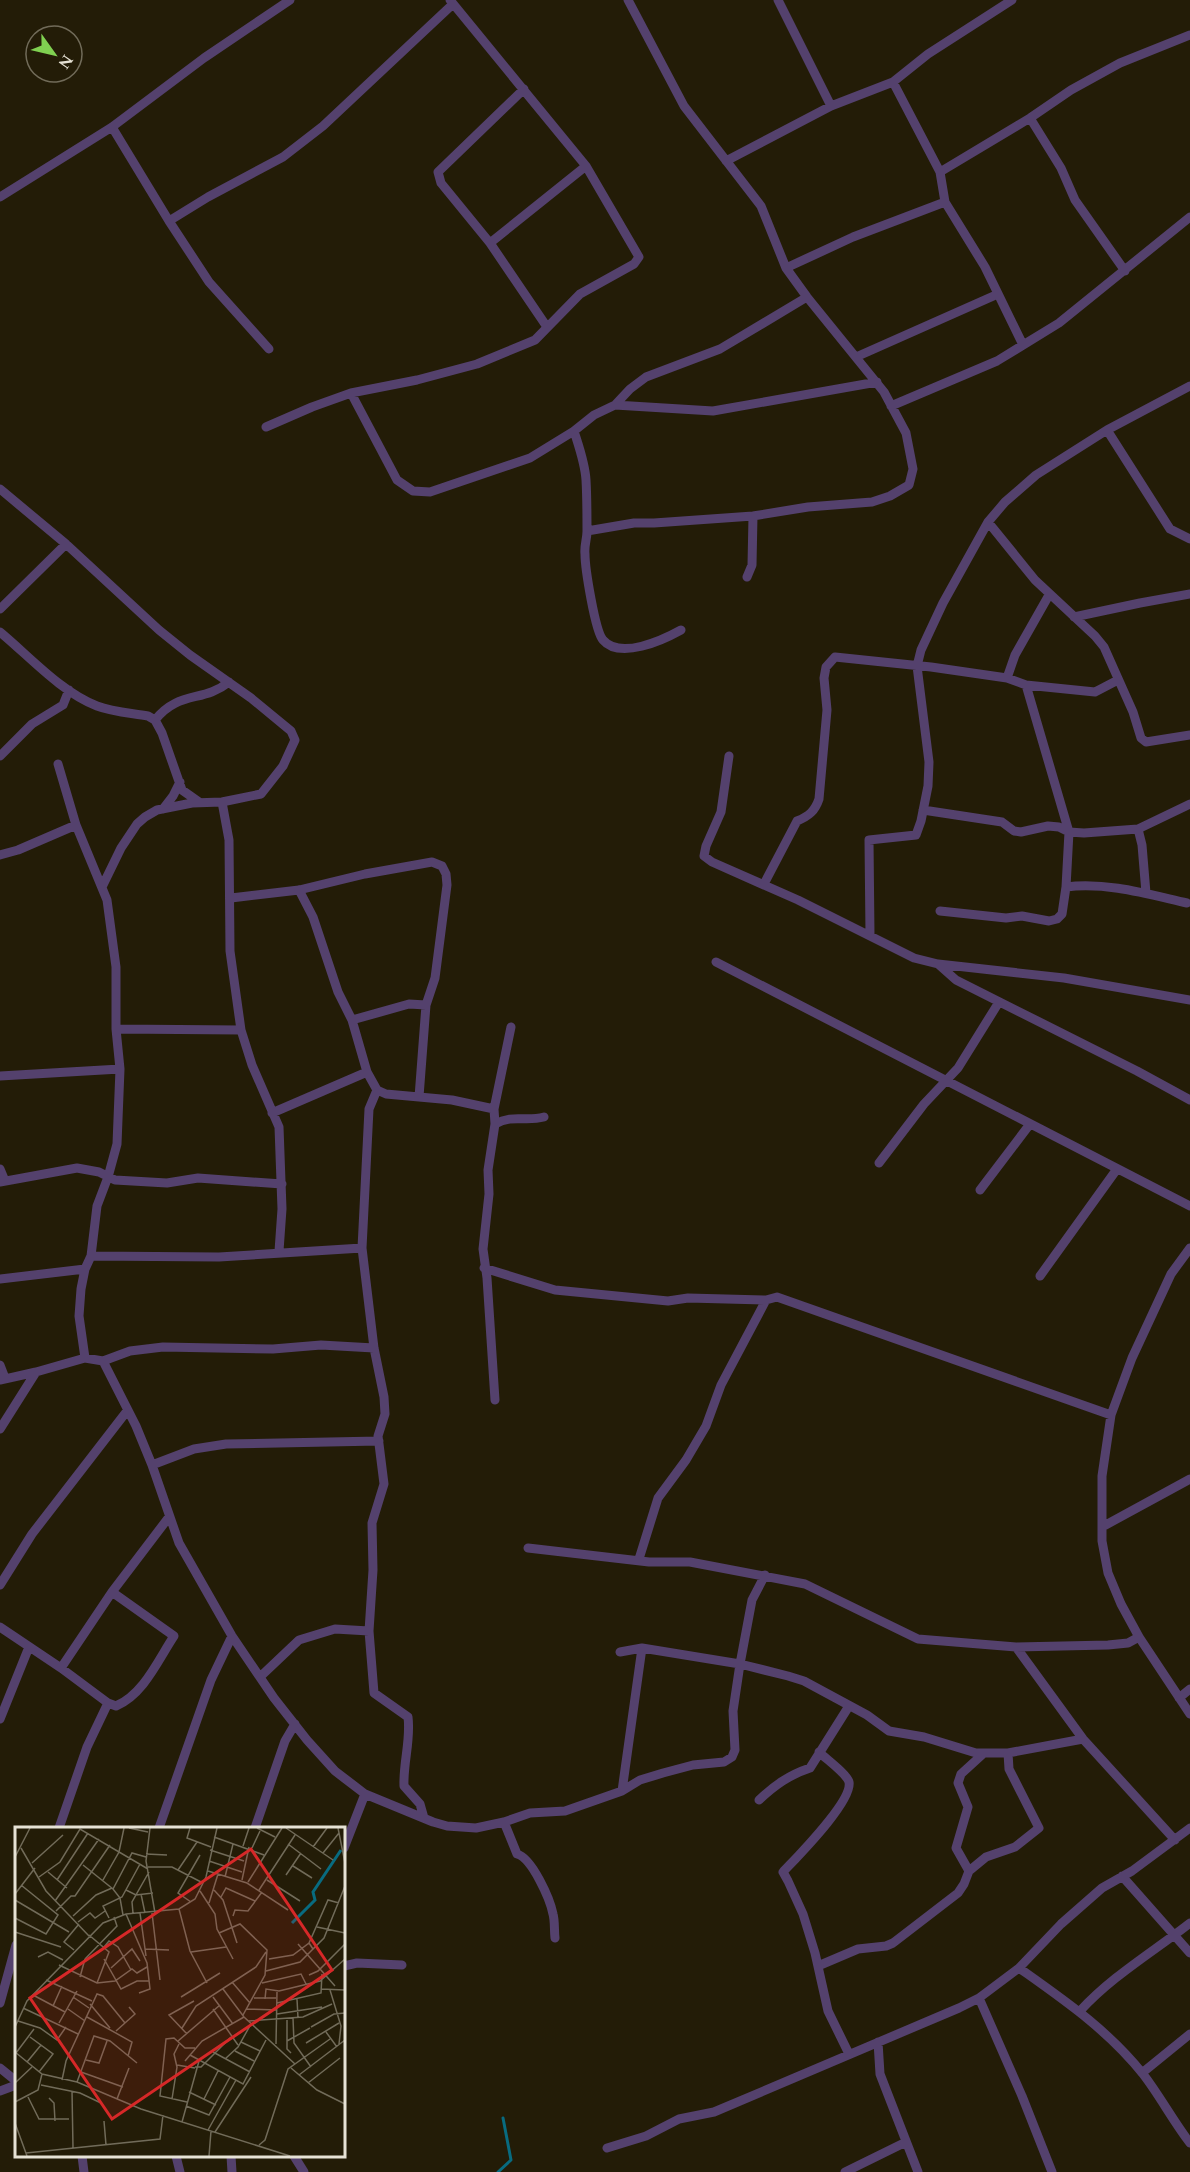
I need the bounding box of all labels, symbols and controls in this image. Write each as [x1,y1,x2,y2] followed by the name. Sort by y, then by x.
[24,24,84,84] north arrow
[52,50,79,74] text: N
[15,1827,345,2157] inset map

